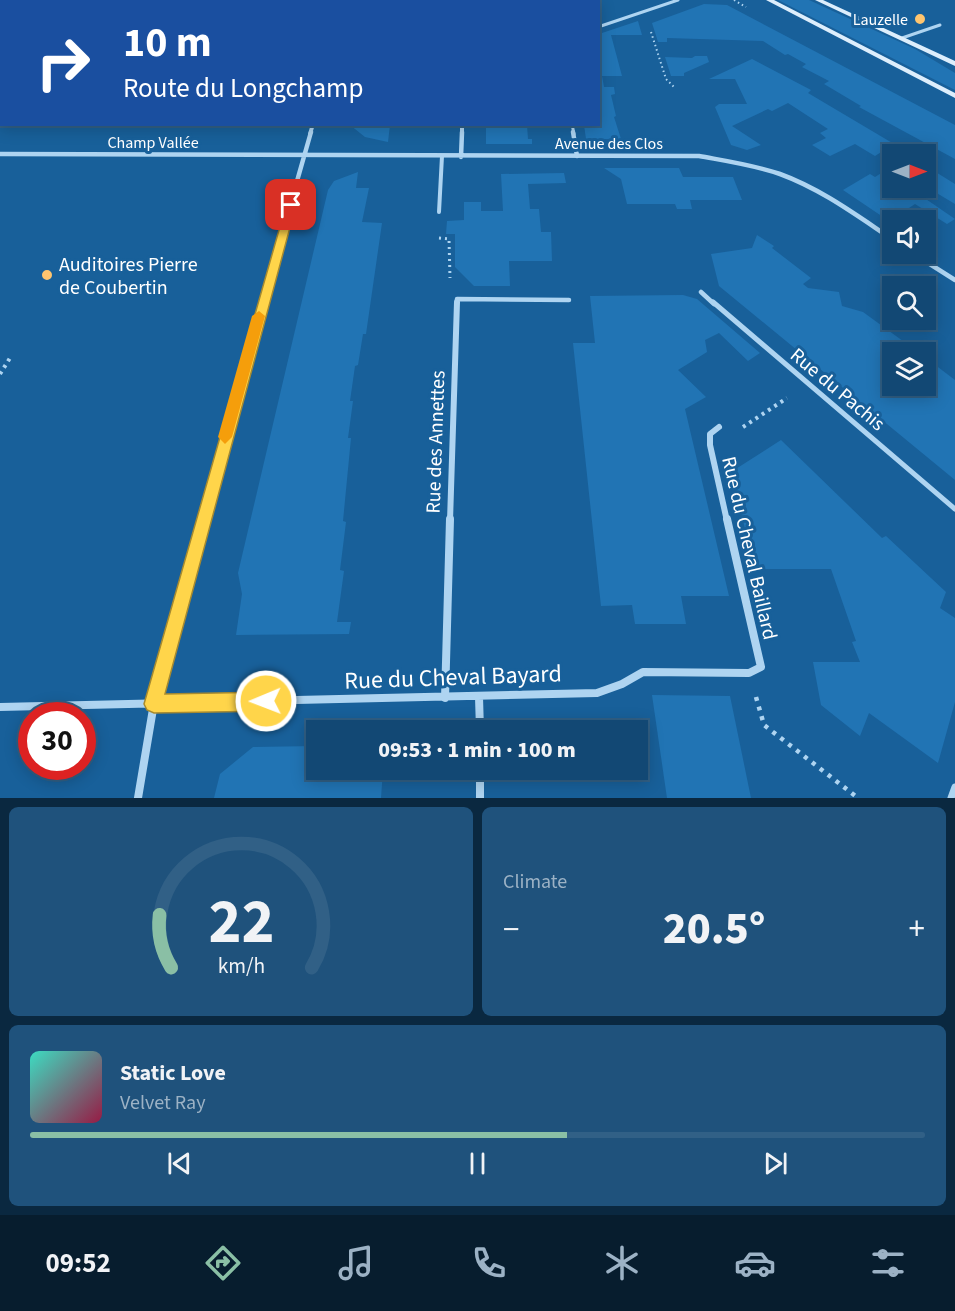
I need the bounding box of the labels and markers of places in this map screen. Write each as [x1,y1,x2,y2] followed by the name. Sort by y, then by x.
[853,9,908,31] place label: Lauzelle
[913,12,927,26] marker: Lauzelle
[265,179,316,230] pin
[59,251,198,302] place label: Auditoires Pierre de Coubertin
[40,268,54,282] marker: Auditoires Pierre de Coubertin

